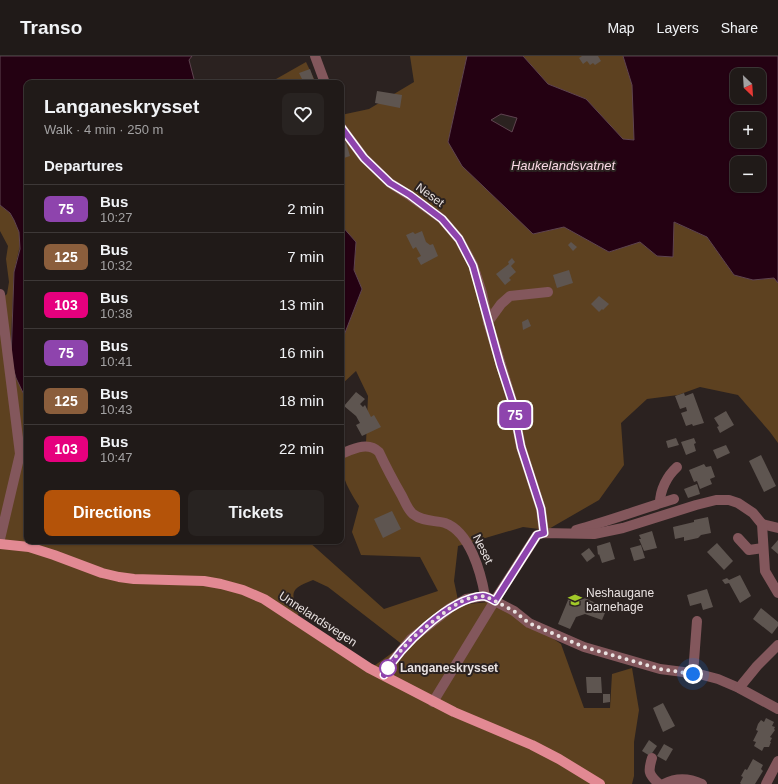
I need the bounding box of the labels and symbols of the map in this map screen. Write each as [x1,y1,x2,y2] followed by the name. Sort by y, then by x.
[730,68,766,104] north arrow
[511,158,616,173] water label: Haukelandsvatnet
[413,180,447,210] street label: Neset
[497,402,533,428] line badge: 75
[470,532,496,567] street label: Neset
[586,586,654,614] place label: Neshaugane barnehage
[276,589,360,649] street label: Unnelandsvegen
[567,592,583,608] school or university icon: Neshaugane barnehage
[379,659,397,677] marker: Langaneskrysset
[400,661,498,675] place label: Langaneskrysset
[683,664,703,684] your location

